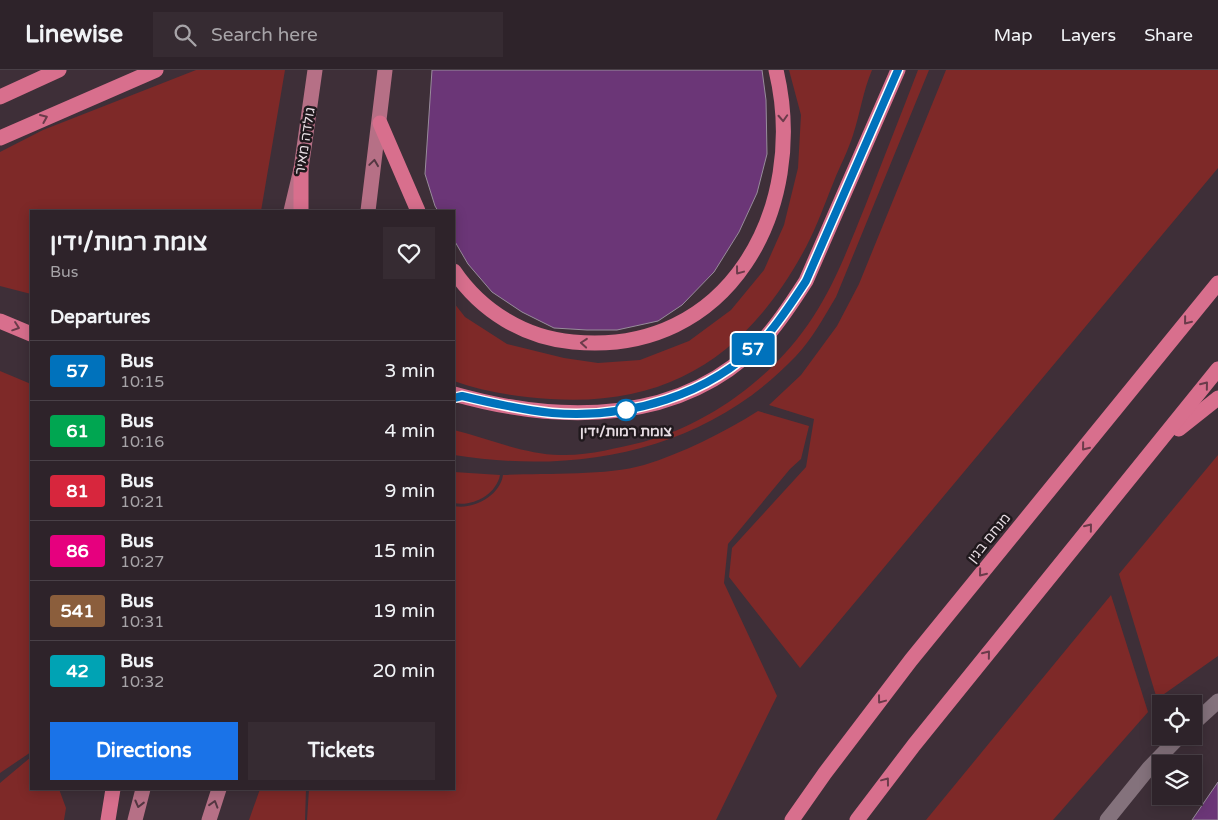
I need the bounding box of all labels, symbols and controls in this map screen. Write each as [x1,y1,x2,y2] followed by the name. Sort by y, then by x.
[153,12,503,57] search box
[25,20,123,49] text: Linewise
[171,21,199,49] icon: search
[211,24,318,46] text: Search here
[994,24,1033,46] text: Map
[1061,24,1116,46] text: Layers
[1144,24,1193,46] text: Share
[291,106,319,176] street label: גולדה מאיר
[39,113,48,124] one-way arrow
[778,114,789,122] one-way arrow
[369,159,379,167] one-way arrow
[383,227,435,279] button: heart
[50,228,208,257] text: צומת רמות/ידין
[50,262,78,282] text: Bus
[737,265,745,274] one-way arrow
[50,306,150,328] text: Departures
[1184,315,1193,324] one-way arrow
[11,321,20,331] one-way arrow
[730,333,776,365] line badge: 57
[580,338,588,349] one-way arrow
[742,338,764,360] text: 57
[120,350,154,372] text: Bus
[66,360,89,382] text: 57
[384,360,435,382] text: 3 min
[120,372,164,392] text: 10:15
[1199,382,1208,391] one-way arrow
[615,399,637,421] marker: צומת רמות/ידין
[120,410,154,432] text: Bus
[66,420,89,442] text: 61
[384,420,435,442] text: 4 min
[580,423,672,440] place label: צומת רמות/ידין
[120,432,164,452] text: 10:16
[1081,441,1090,450] one-way arrow
[120,470,154,492] text: Bus
[66,480,89,502] text: 81
[384,480,435,502] text: 9 min
[120,492,164,512] text: 10:21
[964,510,1014,566] street label: מנחם בגין
[1084,524,1092,533] one-way arrow
[120,530,154,552] text: Bus
[66,540,89,562] text: 86
[372,540,435,562] text: 15 min
[120,552,164,572] text: 10:27
[979,567,988,576] one-way arrow
[120,590,154,612] text: Bus
[61,600,94,622] text: 541
[372,600,435,622] text: 19 min
[120,612,164,632] text: 10:31
[120,650,154,672] text: Bus
[982,651,990,660] one-way arrow
[66,660,89,682] text: 42
[372,660,435,682] text: 20 min
[120,672,164,692] text: 10:32
[878,694,886,703] one-way arrow
[1152,695,1202,805] map controls
[1152,695,1202,745] button: locate
[50,722,238,780] button: Directions
[248,722,435,780] button: Tickets
[1152,755,1202,805] button: layers
[881,778,889,787] one-way arrow
[134,800,145,809] one-way arrow
[208,801,218,809] one-way arrow

